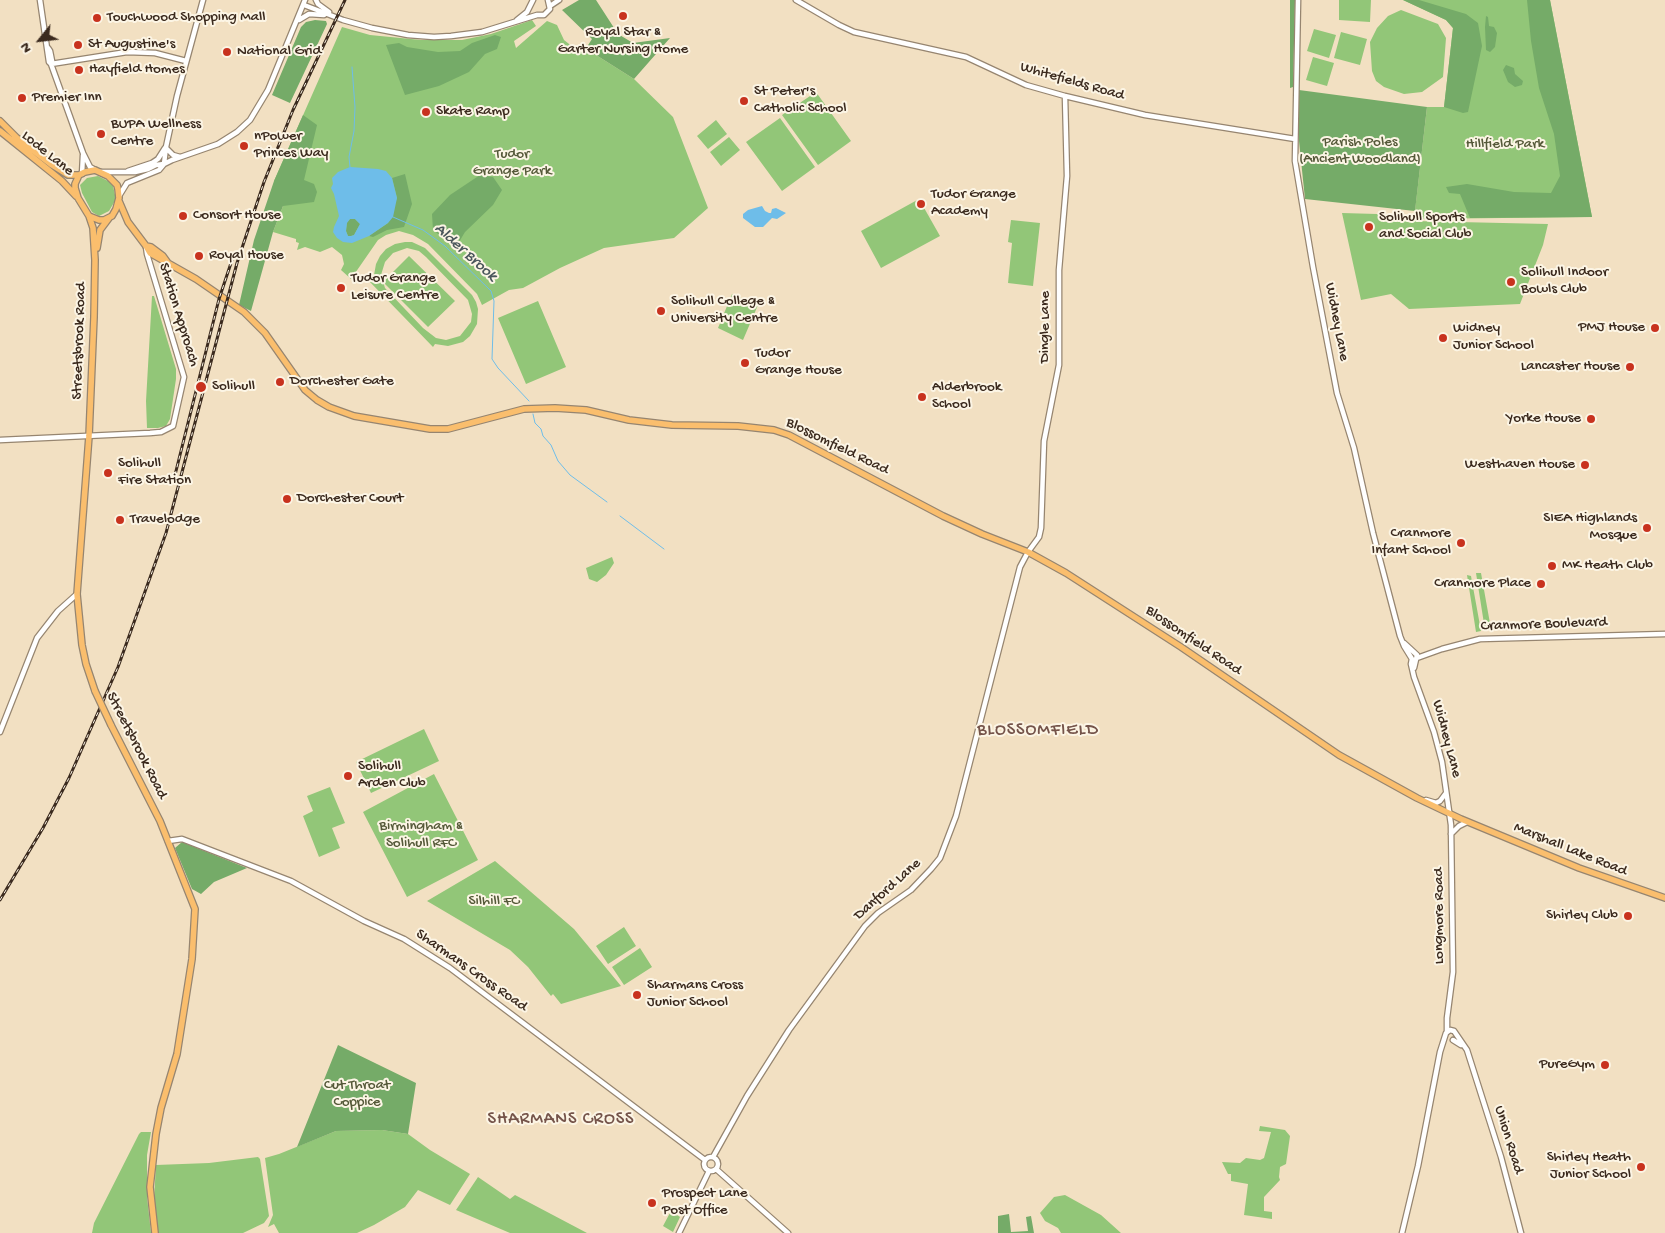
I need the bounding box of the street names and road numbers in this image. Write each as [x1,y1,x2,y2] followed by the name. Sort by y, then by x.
[1018,59,1126,105] street label: Whitefields Road
[17,127,77,181] street label: Lode Lane
[154,261,202,369] street label: Station Approach
[1320,281,1352,363] street label: Widney Lane
[69,282,91,400] street label: Streetsbrook Road
[1037,291,1055,363] street label: Dingle Lane
[783,414,891,480] street label: Blossomfield Road
[1141,602,1245,680] street label: Blossomfield Road
[1480,614,1608,636] street label: Cranmore Boulevard
[101,690,171,802] street label: Streetsbrook Road
[1427,698,1465,780] street label: Widney Lane
[1511,819,1629,881] street label: Marshall Lake Road
[851,855,925,925] street label: Danford Lane
[1431,868,1449,964] street label: Longmore Road
[412,926,530,1016] street label: Sharmans Cross Road
[1489,1104,1527,1176] street label: Union Road

